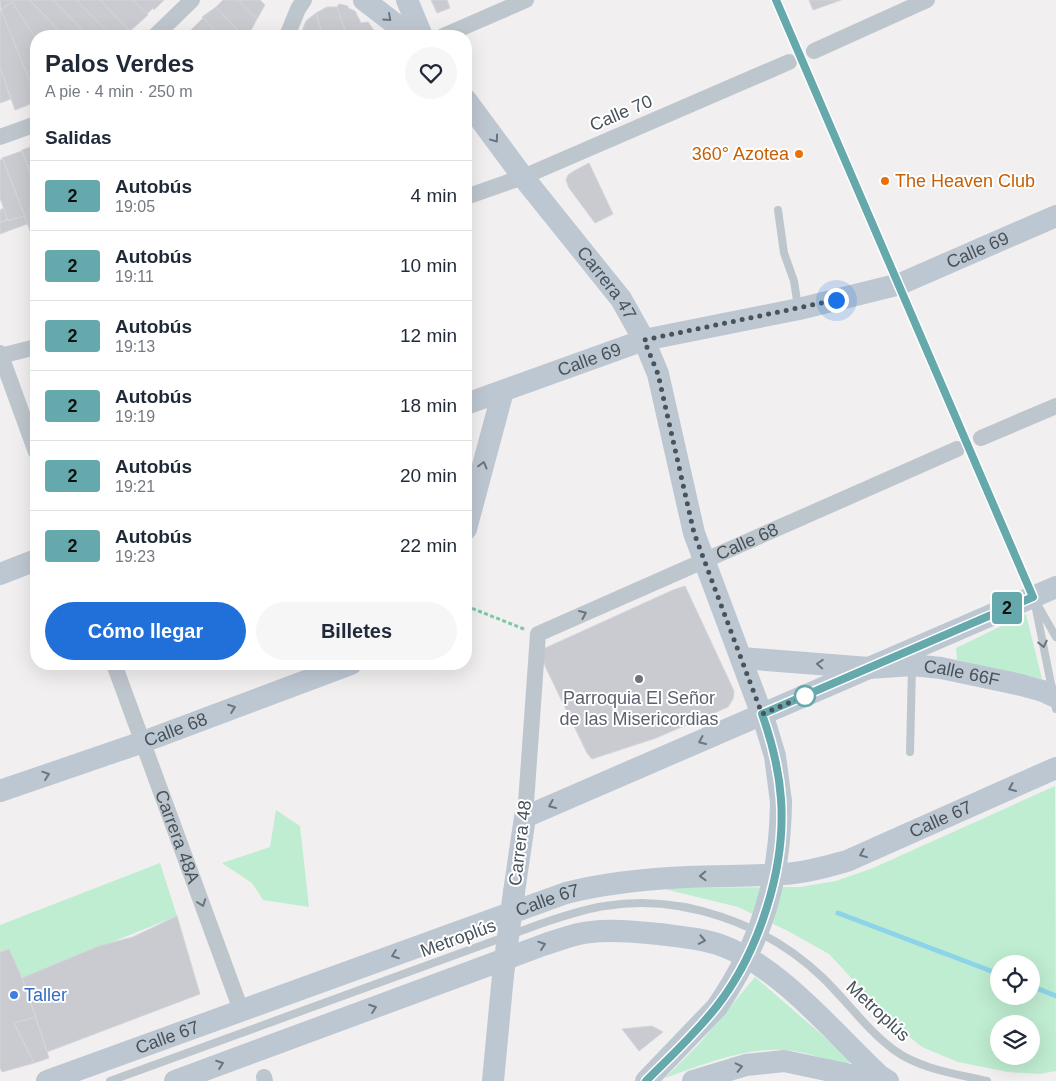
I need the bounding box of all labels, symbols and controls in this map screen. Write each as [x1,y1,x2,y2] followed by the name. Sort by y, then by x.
[382,12,391,21] one-way arrow
[405,47,457,99] button: heart
[45,50,194,77] text: Palos Verdes
[45,83,193,100] text: A pie · 4 min · 250 m
[587,91,655,135] street label: Calle 70
[45,127,112,148] text: Salidas
[489,133,498,143] one-way arrow
[692,144,790,164] place label: 360° Azotea
[793,148,805,160] marker: 360° Azotea
[895,171,1035,191] place label: The Heaven Club
[879,175,891,187] marker: The Heaven Club
[115,176,192,197] text: Autobús
[411,185,457,206] text: 4 min
[67,186,78,206] text: 2
[115,198,155,215] text: 19:05
[943,228,1012,273] street label: Calle 69
[573,243,640,323] street label: Carrera 47
[115,246,192,267] text: Autobús
[400,255,457,276] text: 10 min
[67,256,78,276] text: 2
[115,268,154,285] text: 19:11
[824,288,849,313] your location
[115,316,192,337] text: Autobús
[400,325,457,346] text: 12 min
[67,326,78,346] text: 2
[115,338,155,355] text: 19:13
[555,339,624,380] street label: Calle 69
[115,386,192,407] text: Autobús
[400,395,457,416] text: 18 min
[67,396,78,416] text: 2
[115,408,155,425] text: 19:19
[115,456,192,477] text: Autobús
[478,461,488,469] one-way arrow
[400,465,457,486] text: 20 min
[67,466,78,486] text: 2
[115,478,155,495] text: 19:21
[713,519,781,564] street label: Calle 68
[115,526,192,547] text: Autobús
[400,535,457,556] text: 22 min
[67,536,78,556] text: 2
[115,548,155,565] text: 19:23
[991,592,1023,624] line badge: 2
[1002,598,1012,618] text: 2
[45,602,246,660] button: Cómo llegar
[256,602,457,660] button: Billetes
[578,610,587,621] one-way arrow
[1038,640,1048,649] one-way arrow
[923,656,1002,690] street label: Calle 66F
[816,659,824,670] one-way arrow
[633,673,645,685] marker: Parroquia El Señor de las Misericordias
[794,685,816,707] unlabelled marker
[559,688,719,729] place label: Parroquia El Señor de las Misericordias
[227,704,236,715] one-way arrow
[141,709,210,751] street label: Calle 68
[698,734,707,745] one-way arrow
[41,771,50,781] one-way arrow
[1008,782,1017,792] one-way arrow
[151,787,204,886] street label: Carrera 48A
[906,797,975,842] street label: Calle 67
[505,799,535,887] street label: Carrera 48
[548,799,557,810] one-way arrow
[859,848,868,858] one-way arrow
[699,871,707,882] one-way arrow
[513,880,581,920] street label: Calle 67
[196,898,206,906] one-way arrow
[417,915,499,961] street label: Metroplús
[697,934,706,945] one-way arrow
[537,941,545,951] one-way arrow
[392,949,400,959] one-way arrow
[990,955,1040,1065] map controls
[990,955,1040,1005] button: locate
[842,977,914,1045] street label: Metroplús
[24,985,67,1005] place label: Taller
[8,989,20,1001] marker: Taller
[368,1004,377,1014] one-way arrow
[990,1015,1040,1065] button: layers
[133,1017,202,1058] street label: Calle 67
[216,1060,224,1070] one-way arrow
[735,1062,744,1073] one-way arrow

